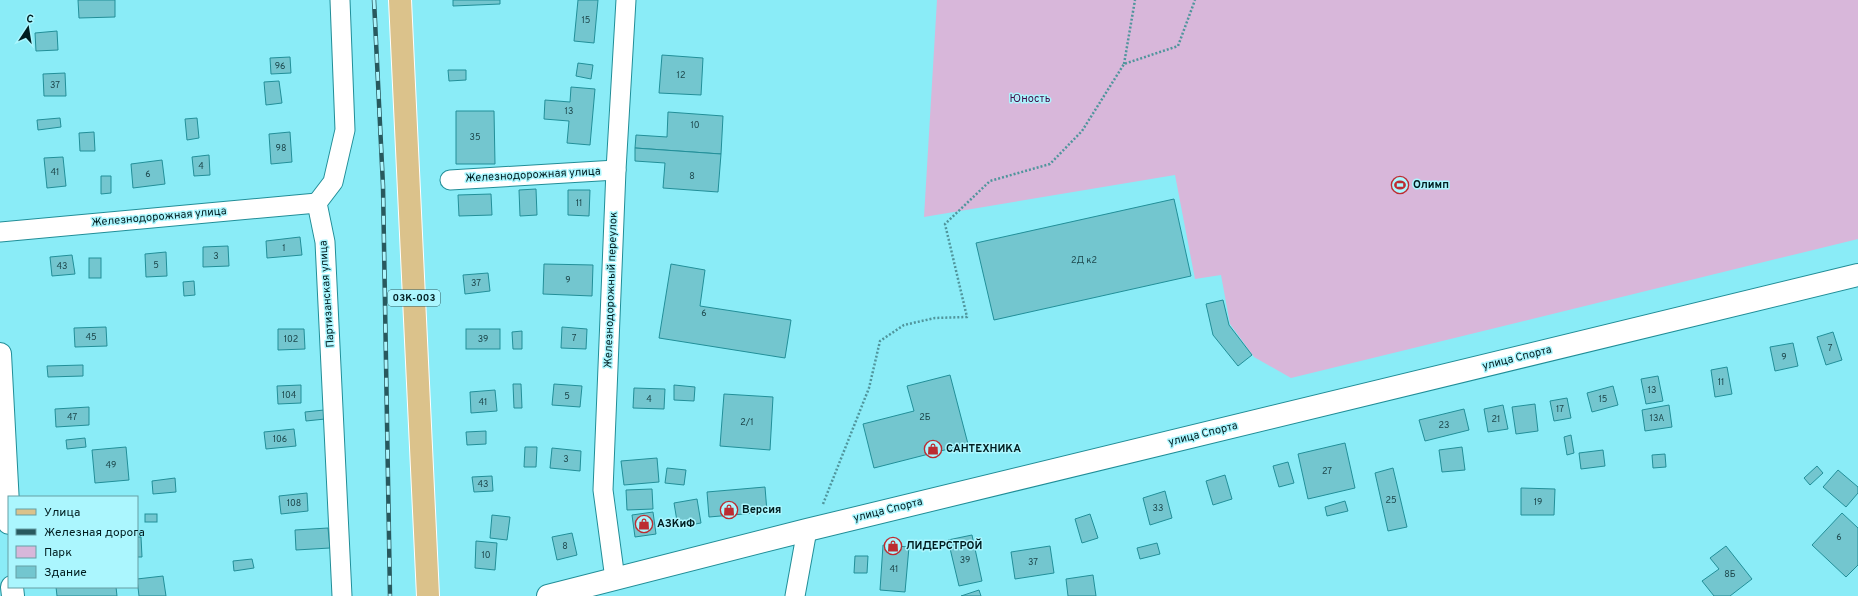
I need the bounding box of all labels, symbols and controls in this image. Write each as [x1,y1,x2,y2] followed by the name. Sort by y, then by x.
[8,8,48,48] north arrow
[25,12,35,27] text: С
[582,15,590,26] house number: 15
[275,61,285,72] house number: 96
[677,70,685,81] house number: 12
[50,80,60,91] house number: 37
[1010,92,1051,106] park label: Юность
[565,106,573,117] house number: 13
[690,120,700,131] house number: 10
[469,132,481,143] house number: 35
[276,143,286,154] house number: 98
[198,161,204,172] house number: 4
[465,164,601,186] street label: Железнодорожная улица
[51,167,59,178] house number: 41
[145,169,151,180] house number: 6
[689,171,695,182] house number: 8
[1390,175,1410,195] sports icon: Олимп
[1413,178,1449,192] place label: Олимп
[576,198,582,209] house number: 11
[91,204,227,230] street label: Железнодорожная улица
[601,211,621,369] street label: Железнодорожный переулок
[316,240,338,348] street label: Партизанская улица
[282,243,286,254] house number: 1
[213,251,219,262] house number: 3
[1071,255,1097,266] house number: 2Д к2
[153,260,159,271] house number: 5
[56,261,68,272] house number: 43
[565,275,571,286] house number: 9
[471,278,481,289] house number: 37
[388,290,440,306] road number: 03К-003
[701,308,707,319] house number: 6
[85,332,97,343] house number: 45
[572,333,577,344] house number: 7
[284,334,298,345] house number: 102
[478,334,488,345] house number: 39
[1481,343,1553,373] street label: улица Спорта
[1828,343,1833,354] house number: 7
[1781,352,1787,363] house number: 9
[1718,377,1724,388] house number: 11
[1648,385,1656,396] house number: 13
[282,390,297,401] house number: 104
[564,391,570,402] house number: 5
[646,394,652,405] house number: 4
[1599,394,1607,405] house number: 15
[479,397,487,408] house number: 41
[1556,404,1564,415] house number: 17
[67,412,77,423] house number: 47
[919,412,931,423] house number: 2Б
[1650,413,1664,424] house number: 13А
[1492,414,1500,425] house number: 21
[740,417,754,428] house number: 2/1
[1167,419,1239,449] street label: улица Спорта
[1439,420,1449,431] house number: 23
[273,434,287,445] house number: 106
[923,439,943,459] shop icon: САНТЕХНИКА
[946,442,1021,456] place label: САНТЕХНИКА
[563,454,569,465] house number: 3
[106,460,116,471] house number: 49
[1322,466,1332,477] house number: 27
[477,479,489,490] house number: 43
[852,495,924,525] street label: улица Спорта
[1385,495,1397,506] house number: 25
[8,496,138,588] legend
[1534,497,1542,508] house number: 19
[287,498,301,509] house number: 108
[719,500,739,520] shop icon: Версия
[742,503,781,517] place label: Версия
[1153,503,1163,514] house number: 33
[44,505,80,521] text: Улица
[634,514,654,534] shop icon: АЗКиФ
[657,517,695,531] place label: АЗКиФ
[44,525,145,541] text: Железная дорога
[1836,532,1842,543] house number: 6
[883,536,903,556] shop icon: ЛИДЕРСТРОЙ
[906,538,982,553] place label: ЛИДЕРСТРОЙ
[562,541,568,552] house number: 8
[44,545,72,561] text: Парк
[481,550,491,561] house number: 10
[960,555,970,566] house number: 39
[1028,557,1038,568] house number: 37
[890,564,898,575] house number: 41
[44,565,87,581] text: Здание
[1724,569,1736,580] house number: 8Б

